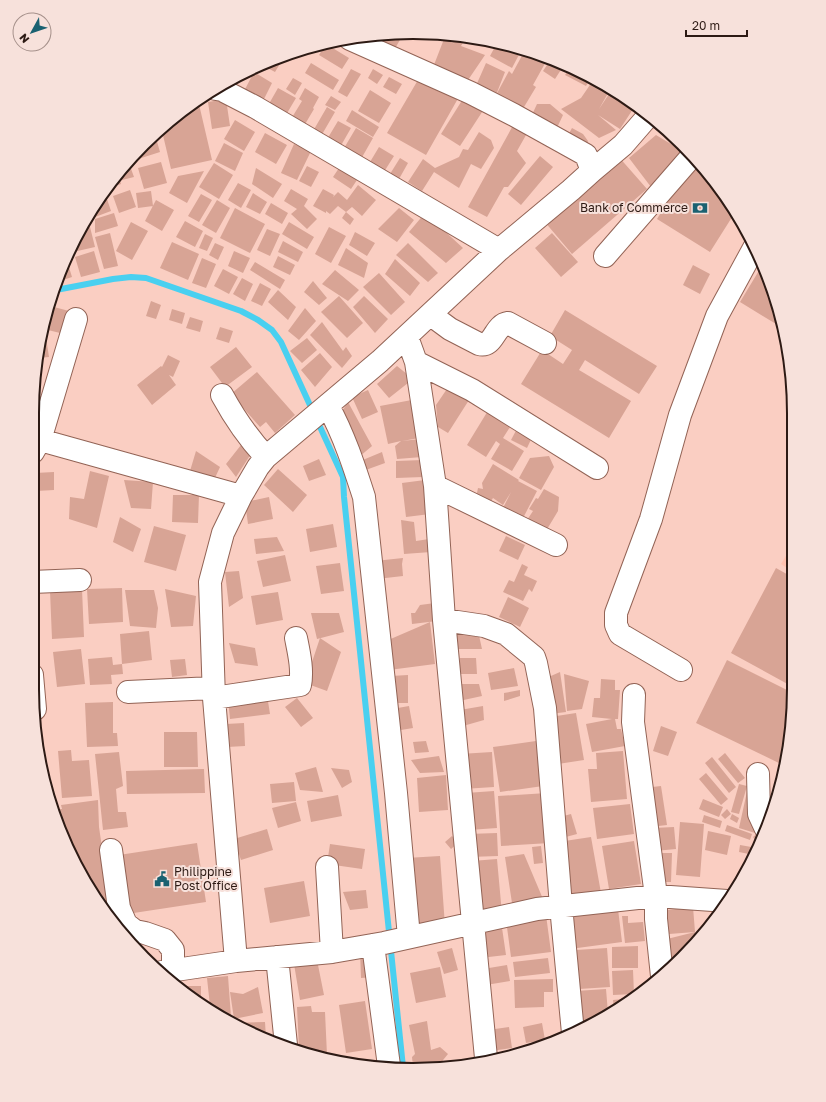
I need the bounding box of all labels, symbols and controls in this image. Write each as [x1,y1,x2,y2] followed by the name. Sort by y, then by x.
[12,12,52,52] north arrow
[686,12,747,38] scale bar
[692,18,720,33] text: 20 m
[16,31,32,46] text: N
[691,199,709,217] bank icon: Bank of Commerce
[580,200,688,215] place label: Bank of Commerce
[174,864,238,893] place label: Philippine Post Office
[153,870,171,888] public building icon: Philippine Post Office

